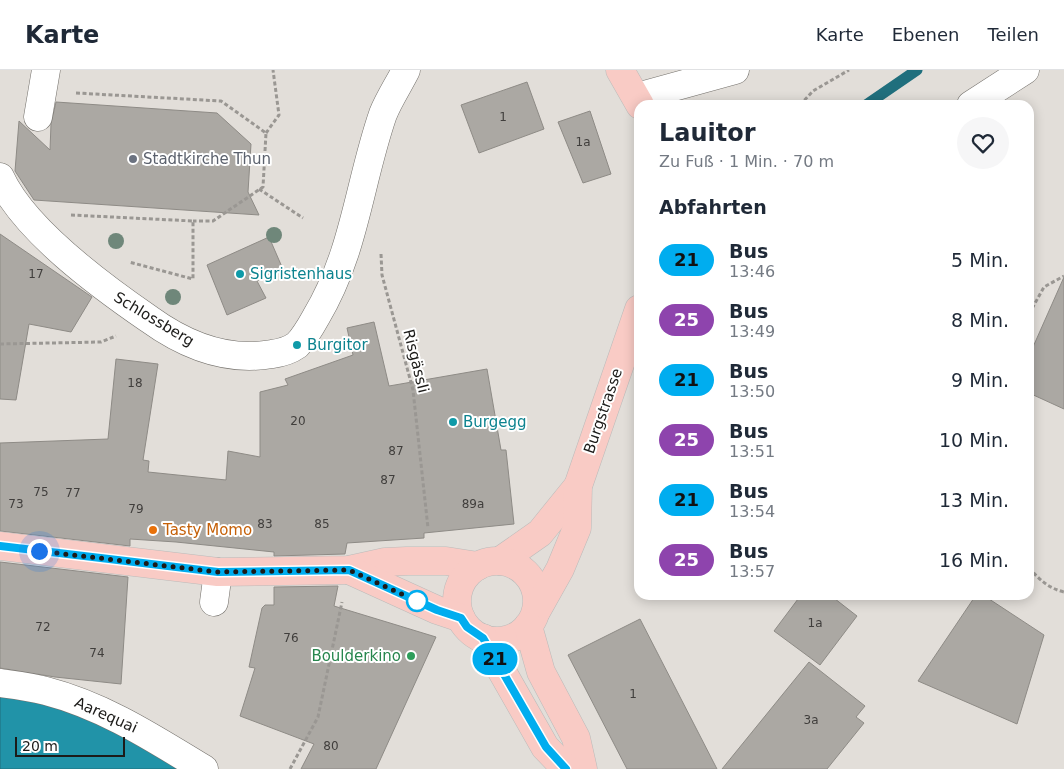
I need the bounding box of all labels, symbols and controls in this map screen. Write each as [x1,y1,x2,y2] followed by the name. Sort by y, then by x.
[25,21,99,49] text: Karte
[816,24,864,45] text: Karte
[892,24,960,45] text: Ebenen
[988,24,1039,45] text: Teilen
[499,110,507,124] house number: 1
[957,117,1009,169] button: heart
[659,119,756,147] text: Lauitor
[576,135,591,149] house number: 1a
[143,150,271,168] place label: Stadtkirche Thun
[659,152,834,171] text: Zu Fuß · 1 Min. · 70 m
[127,153,139,165] marker: Stadtkirche Thun
[659,196,767,218] text: Abfahrten
[729,240,768,262] text: Bus
[674,249,699,270] text: 21
[951,249,1009,271] text: 5 Min.
[729,262,775,281] text: 13:46
[250,265,352,283] place label: Sigristenhaus
[28,267,44,281] house number: 17
[234,268,246,280] marker: Sigristenhaus
[111,288,197,350] street label: Schlossberg
[729,300,768,322] text: Bus
[674,309,699,330] text: 25
[951,309,1009,331] text: 8 Min.
[729,322,775,341] text: 13:49
[399,327,433,395] street label: Risgässli
[307,336,368,354] place label: Burgitor
[291,339,303,351] marker: Burgitor
[729,360,768,382] text: Bus
[580,366,626,456] street label: Burgstrasse
[674,369,699,390] text: 21
[951,369,1009,391] text: 9 Min.
[127,376,143,390] house number: 18
[729,382,775,401] text: 13:50
[463,413,527,431] place label: Burgegg
[290,414,306,428] house number: 20
[447,416,459,428] marker: Burgegg
[729,420,768,442] text: Bus
[674,429,699,450] text: 25
[939,429,1009,451] text: 10 Min.
[729,442,775,461] text: 13:51
[388,444,404,458] house number: 87
[380,473,396,487] house number: 87
[729,480,768,502] text: Bus
[33,485,49,499] house number: 75
[65,486,81,500] house number: 77
[674,489,699,510] text: 21
[939,489,1009,511] text: 13 Min.
[8,497,24,511] house number: 73
[462,497,484,511] house number: 89a
[128,502,144,516] house number: 79
[729,502,775,521] text: 13:54
[257,517,273,531] house number: 83
[314,517,330,531] house number: 85
[162,521,252,539] place label: Tasty Momo
[147,524,159,536] marker: Tasty Momo
[27,539,52,564] your location
[729,540,768,562] text: Bus
[674,549,699,570] text: 25
[939,549,1009,571] text: 16 Min.
[729,562,775,581] text: 13:57
[406,590,428,612] unlabelled marker
[808,616,823,630] house number: 1a
[35,620,51,634] house number: 72
[283,631,299,645] house number: 76
[472,643,518,675] line badge: 21
[89,646,105,660] house number: 74
[311,647,401,665] place label: Boulderkino
[482,648,508,669] text: 21
[405,650,417,662] marker: Boulderkino
[629,687,637,701] house number: 1
[72,693,140,737] street label: Aarequai
[804,713,819,727] house number: 3a
[15,734,125,757] scale bar
[22,738,58,754] text: 20 m
[323,739,339,753] house number: 80

